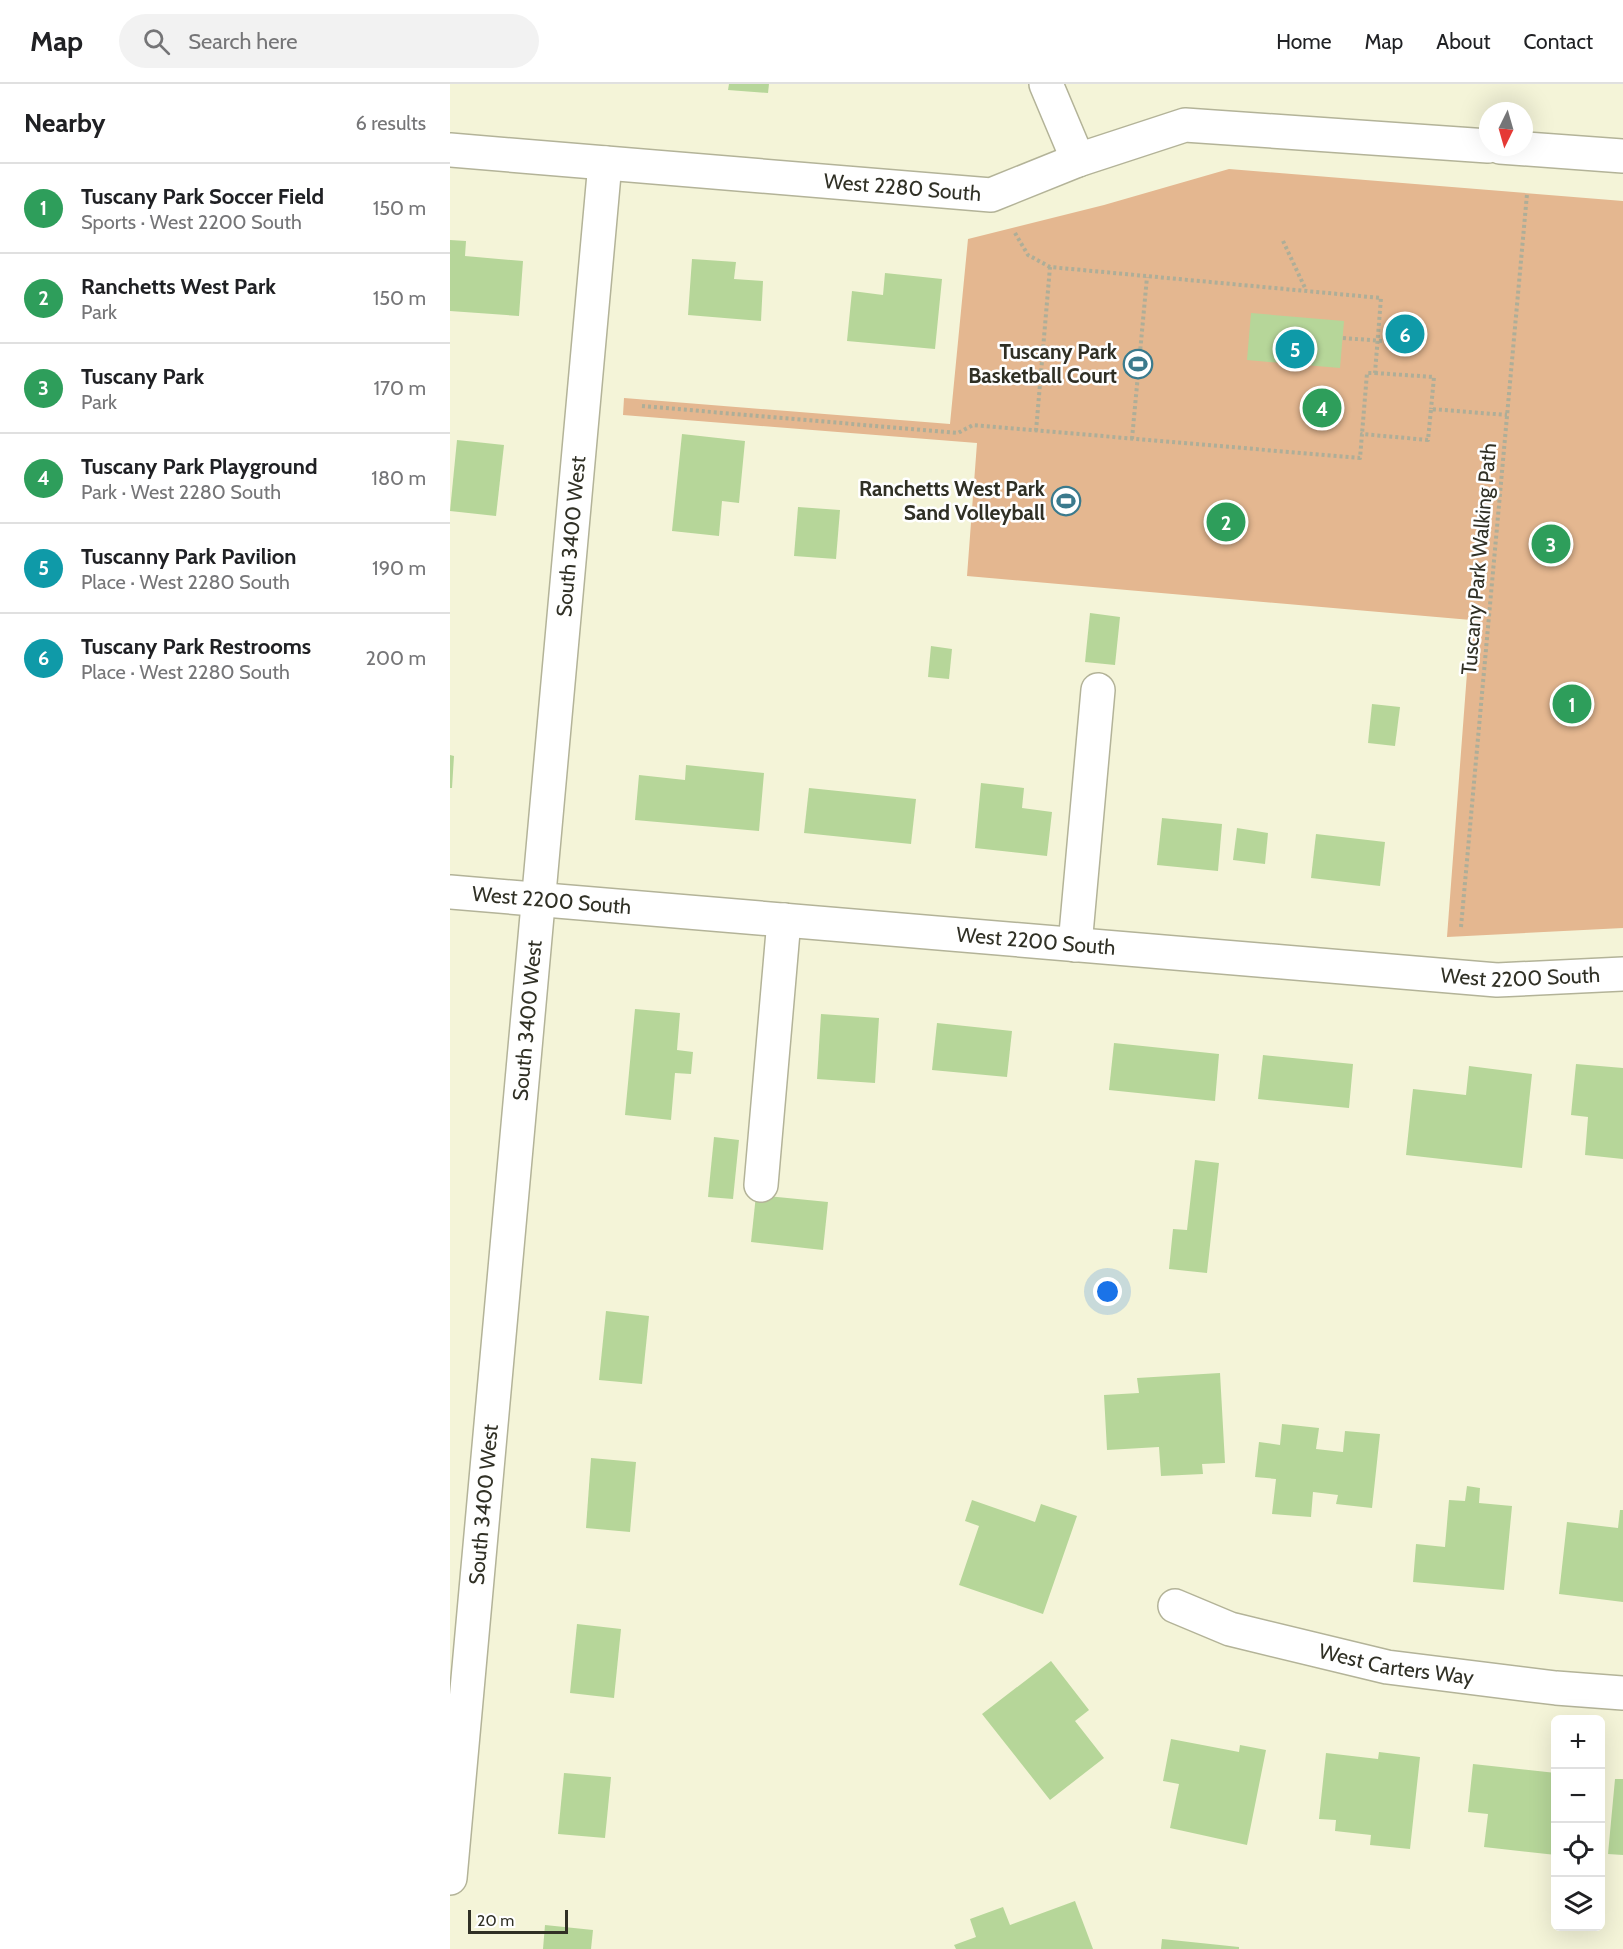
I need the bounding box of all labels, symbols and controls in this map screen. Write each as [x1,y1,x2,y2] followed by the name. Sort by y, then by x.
[119,14,539,68] search box
[30,24,83,58] text: Map
[140,25,173,58] icon: search
[188,28,297,55] text: Search here
[1276,29,1332,54] text: Home
[1365,29,1403,54] text: Map
[1436,29,1490,54] text: About
[1523,29,1593,54] text: Contact
[1479,102,1533,156] north arrow
[24,107,105,139] text: Nearby
[355,111,426,135] text: 6 results
[823,168,982,206] street label: West 2280 South
[81,183,324,210] text: Tuscany Park Soccer Field
[40,196,47,220] text: 1
[373,196,426,220] text: 150 m
[81,210,302,234] text: Sports · West 2200 South
[81,273,276,300] text: Ranchetts West Park
[38,286,49,310] text: 2
[373,286,426,310] text: 150 m
[81,300,117,324] text: Park
[1386,312,1424,356] pin: 6
[1276,326,1314,372] pin: 5
[968,339,1118,388] place label: Tuscany Park Basketball Court
[1122,348,1154,380] sports icon: Tuscany Park Basketball Court
[81,363,204,390] text: Tuscany Park
[38,376,49,400] text: 3
[374,376,426,400] text: 170 m
[1302,386,1342,430] pin: 4
[81,390,117,414] text: Park
[1456,442,1501,676] street label: Tuscany Park Walking Path
[81,453,317,480] text: Tuscany Park Playground
[551,455,590,618] street label: South 3400 West
[37,466,50,490] text: 4
[371,466,426,490] text: 180 m
[859,476,1046,525] place label: Ranchetts West Park Sand Volleyball
[81,480,281,504] text: Park · West 2280 South
[1050,485,1082,517] sports icon: Ranchetts West Park Sand Volleyball
[1206,500,1246,544] pin: 2
[1532,522,1570,566] pin: 3
[81,543,297,570] text: Tuscanny Park Pavilion
[38,556,49,580] text: 5
[372,556,426,580] text: 190 m
[81,570,290,594] text: Place · West 2280 South
[81,633,311,660] text: Tuscany Park Restrooms
[38,646,49,670] text: 6
[366,646,426,670] text: 200 m
[81,660,290,684] text: Place · West 2280 South
[1552,682,1592,726] pin: 1
[471,881,632,919] street label: West 2200 South
[955,922,1117,960] street label: West 2200 South
[507,939,547,1102] street label: South 3400 West
[1440,962,1601,992] street label: West 2200 South
[1093,1277,1122,1306] your location
[464,1423,503,1586] street label: South 3400 West
[1316,1638,1476,1690] street label: West Carters Way
[1551,1715,1605,1931] map controls
[1551,1715,1605,1769] button: +
[1551,1769,1605,1823] button: −
[1551,1823,1605,1877] button: locate
[1551,1877,1605,1931] button: layers
[468,1907,568,1934] scale bar
[477,1911,514,1930] text: 20 m

